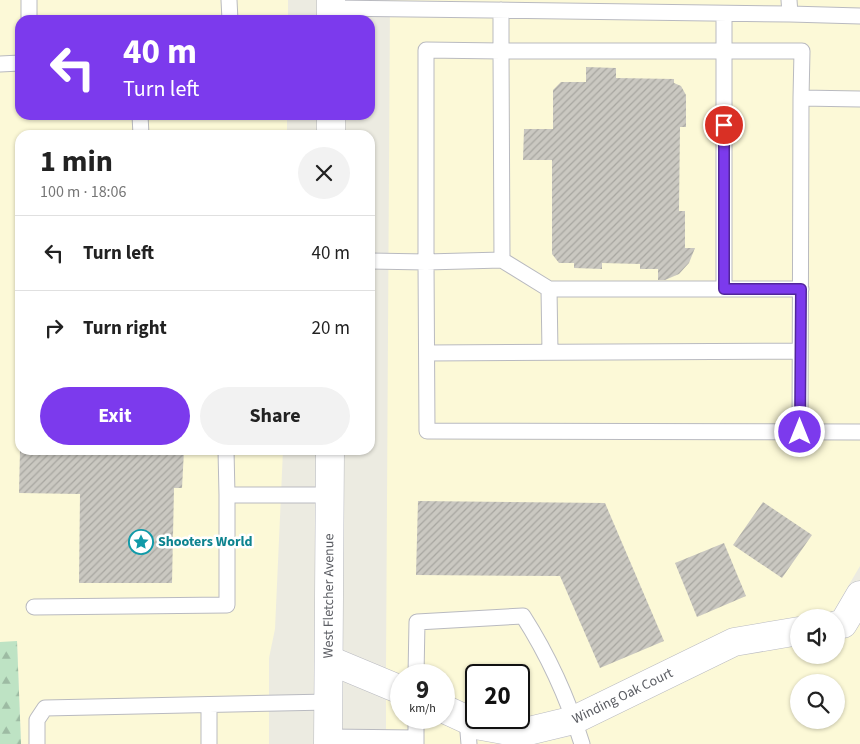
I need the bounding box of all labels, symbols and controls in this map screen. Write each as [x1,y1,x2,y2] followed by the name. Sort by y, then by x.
[123,27,197,77] text: 40 m
[40,35,105,100] icon: left
[123,73,199,105] text: Turn left
[703,104,745,146] pin
[710,111,738,139] icon: arrive
[40,140,113,183] text: 1 min
[298,147,350,199] button: close
[40,181,127,203] text: 100 m · 18:06
[40,239,68,267] icon: left
[83,240,154,267] text: Turn left
[312,240,350,267] text: 40 m
[40,314,68,342] icon: right
[83,315,167,342] text: Turn right
[312,315,350,342] text: 20 m
[40,387,190,445] button: Exit
[200,387,350,445] button: Share
[773,405,825,457] position arrow
[128,529,154,555] place icon: Shooters World
[158,532,253,552] place label: Shooters World
[319,533,339,658] street label: West Fletcher Avenue
[790,609,845,729] map controls
[790,609,845,664] button: sound
[569,663,677,729] street label: Winding Oak Court
[465,664,530,729] speed limit sign: 20
[416,672,429,708] text: 9
[790,674,845,729] button: search
[409,700,436,717] text: km/h

